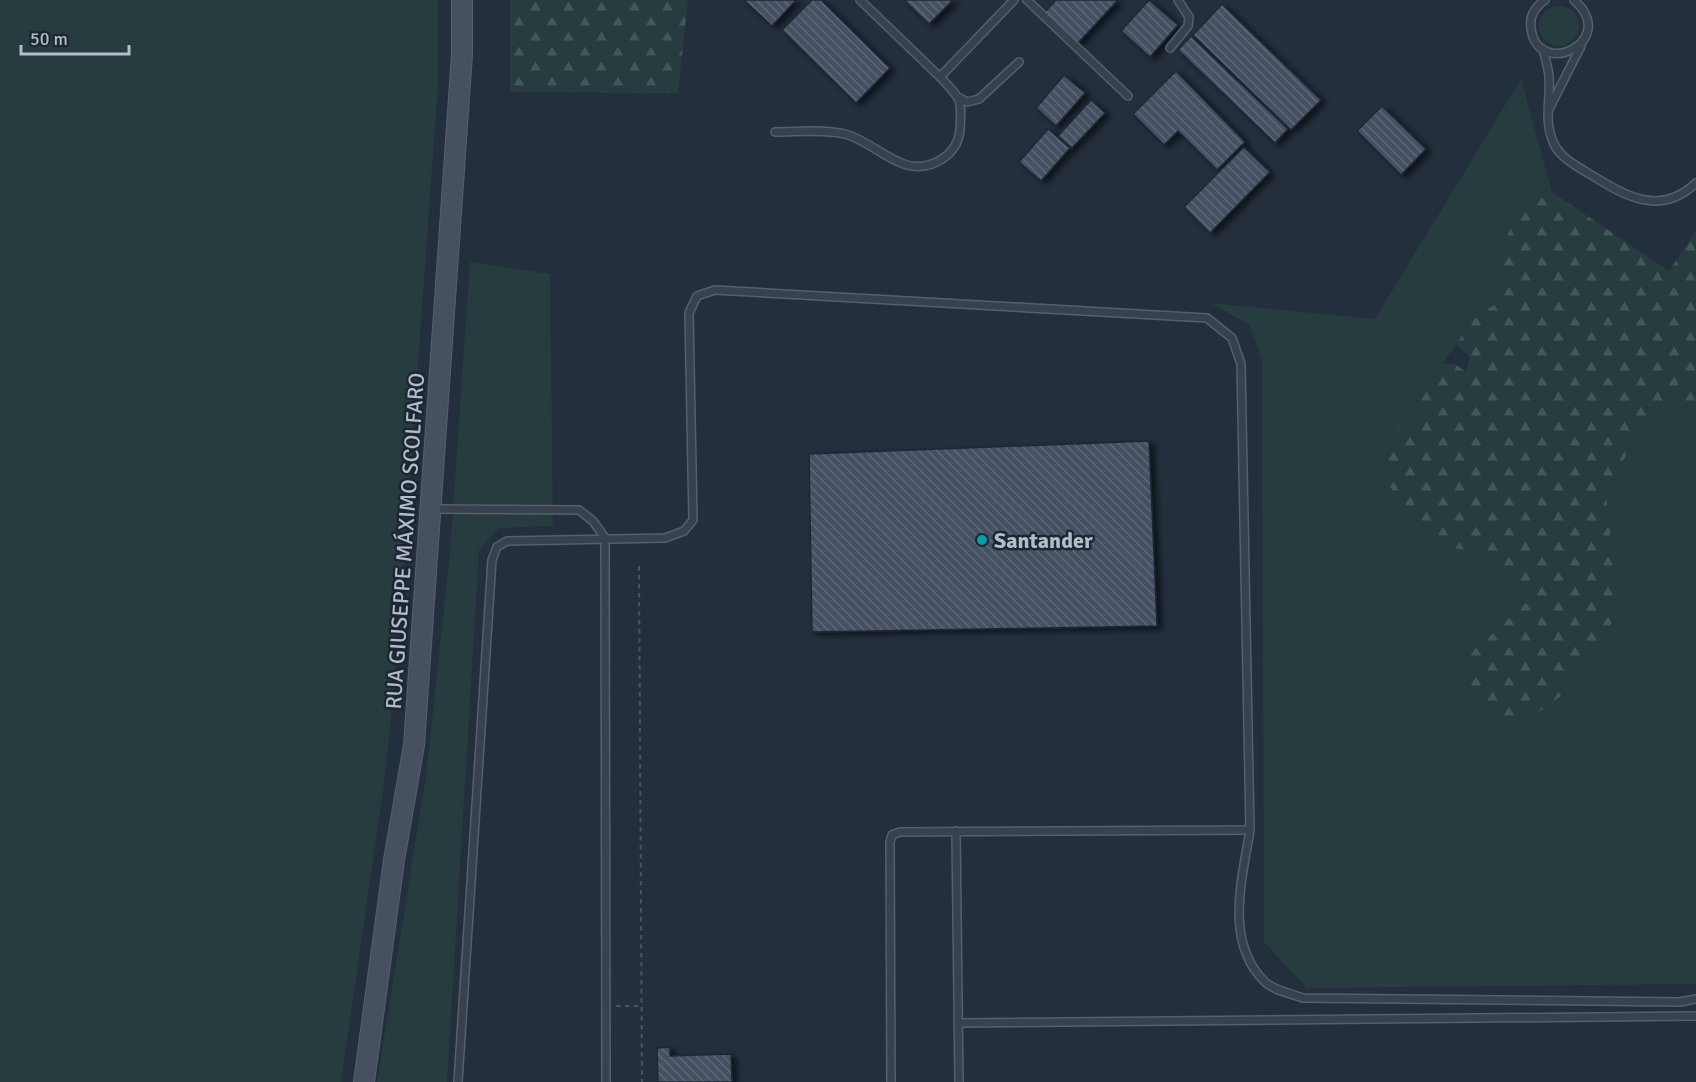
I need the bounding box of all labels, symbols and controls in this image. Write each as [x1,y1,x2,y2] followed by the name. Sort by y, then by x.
[21,18,129,56] scale bar
[30,28,68,50] text: 50 m
[380,372,430,710] street label: RUA GIUSEPPE MÁXIMO SCOLFARO
[994,527,1093,554] place label: Santander
[975,533,989,547] marker: Santander

